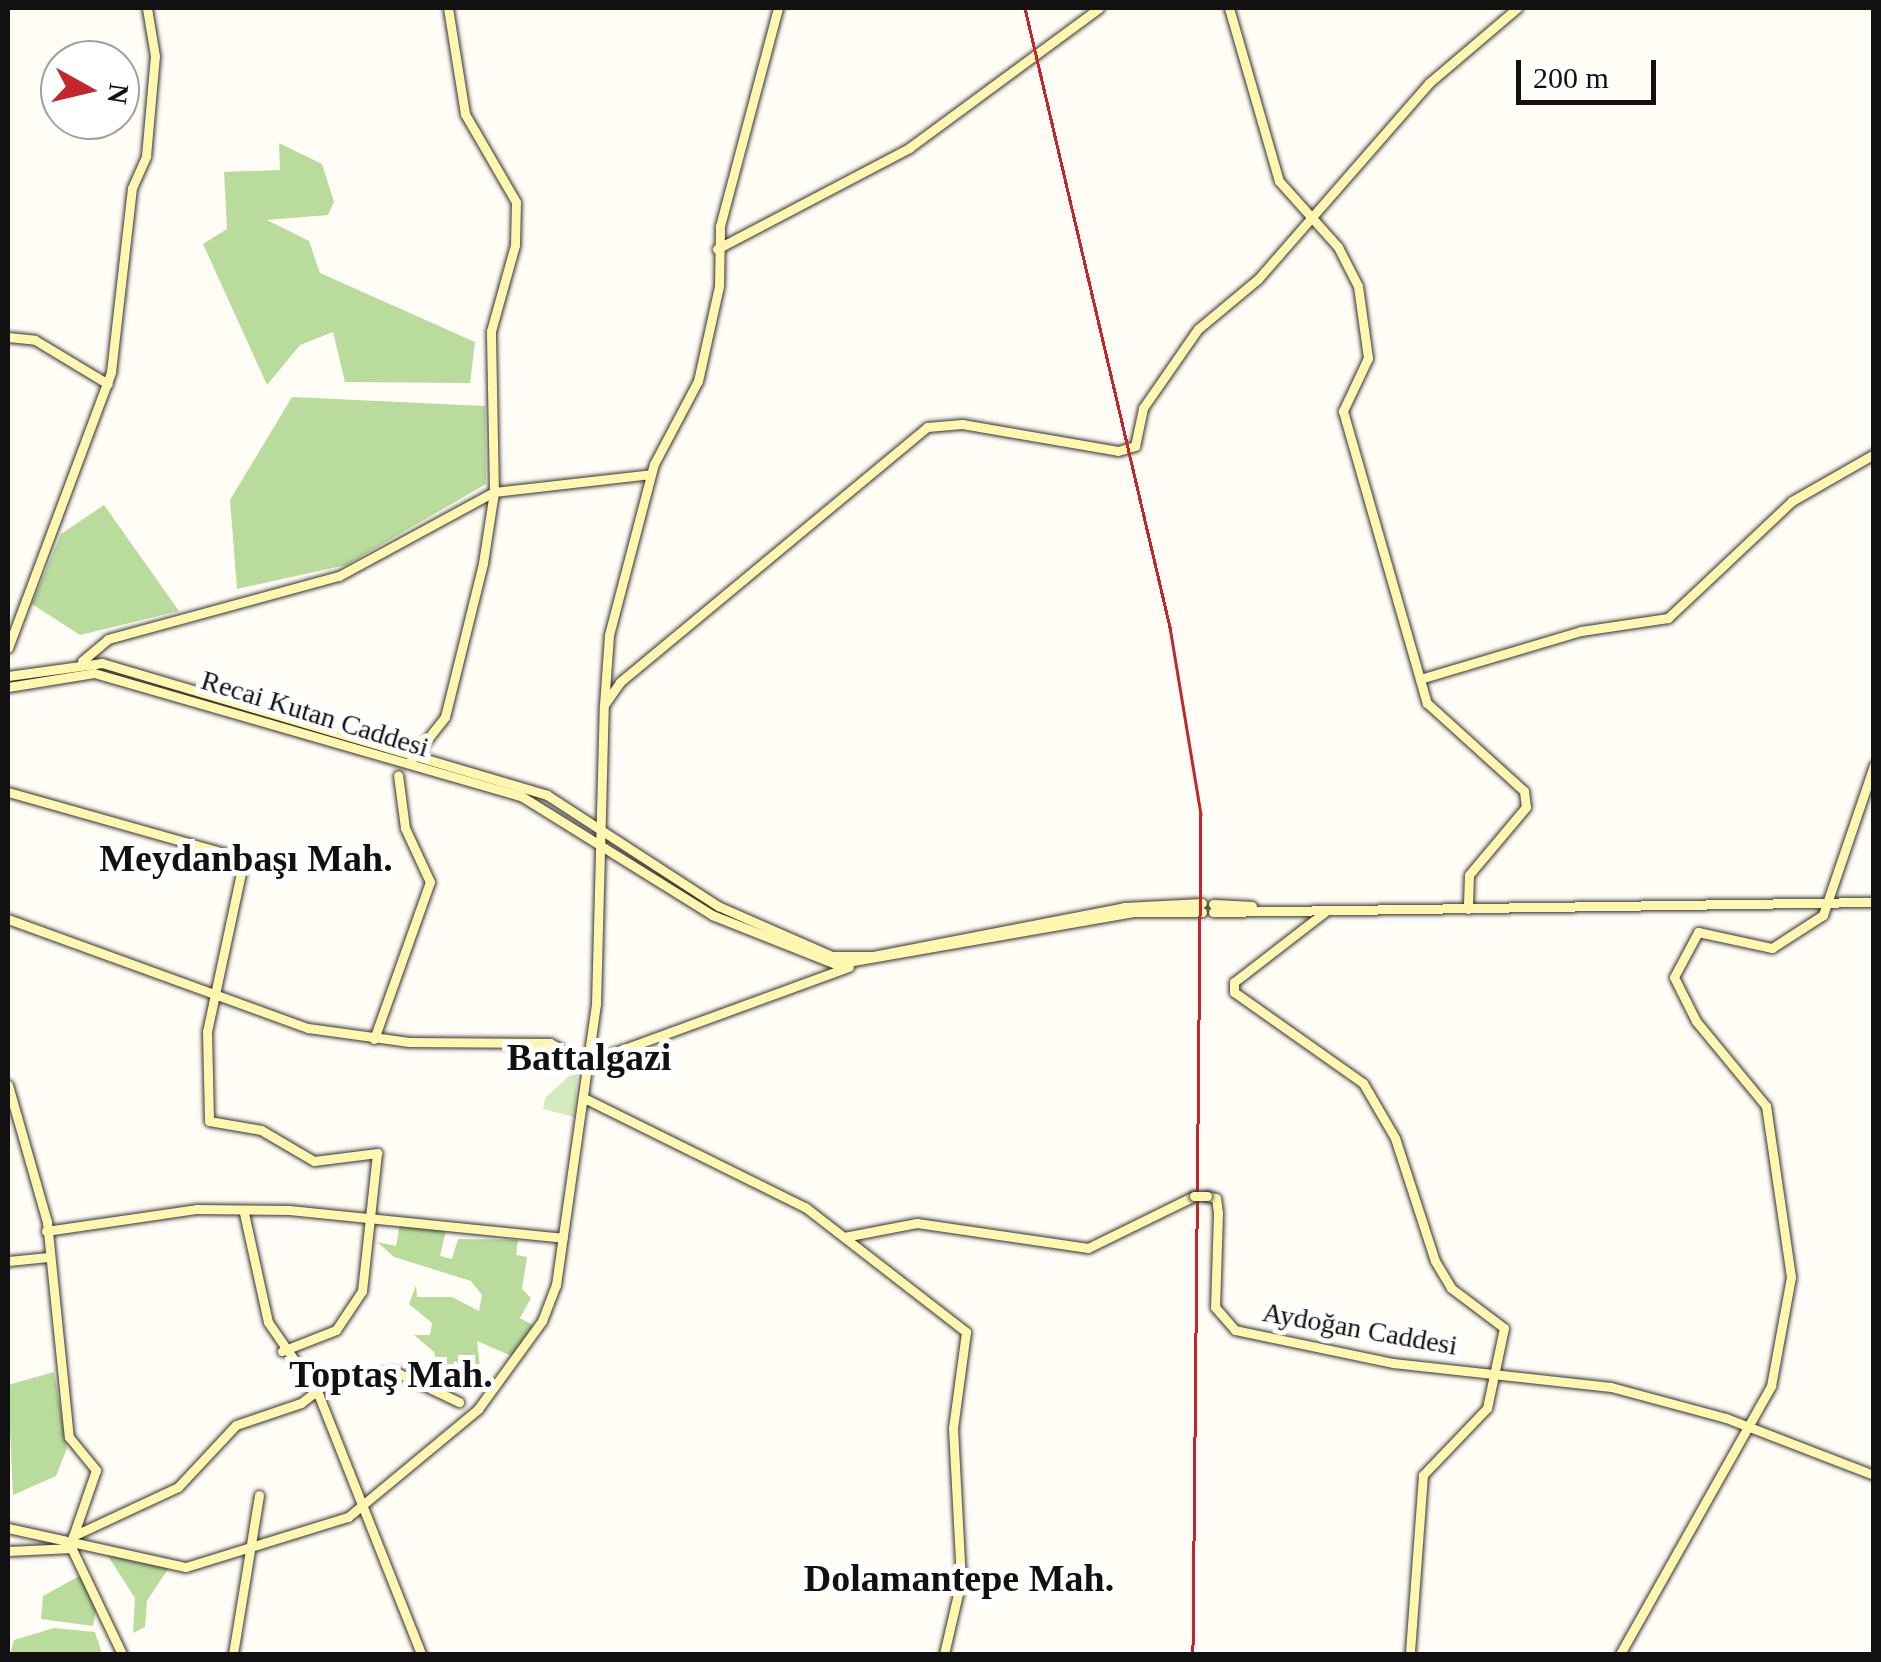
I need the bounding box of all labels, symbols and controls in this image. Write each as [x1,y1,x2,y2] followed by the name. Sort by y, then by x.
[40,40,140,140] north arrow
[1521,40,1661,102] scale bar
[1533,61,1609,94] text: 200 m
[101,82,135,106] text: N
[197,663,433,765] street label: Recai Kutan Caddesi
[99,836,393,882] district label: Meydanbaşı Mah.
[507,1035,671,1081] district label: Battalgazi
[1260,1295,1460,1363] street label: Aydoğan Caddesi
[289,1352,493,1398] district label: Toptaş Mah.
[804,1556,1114,1602] district label: Dolamantepe Mah.

